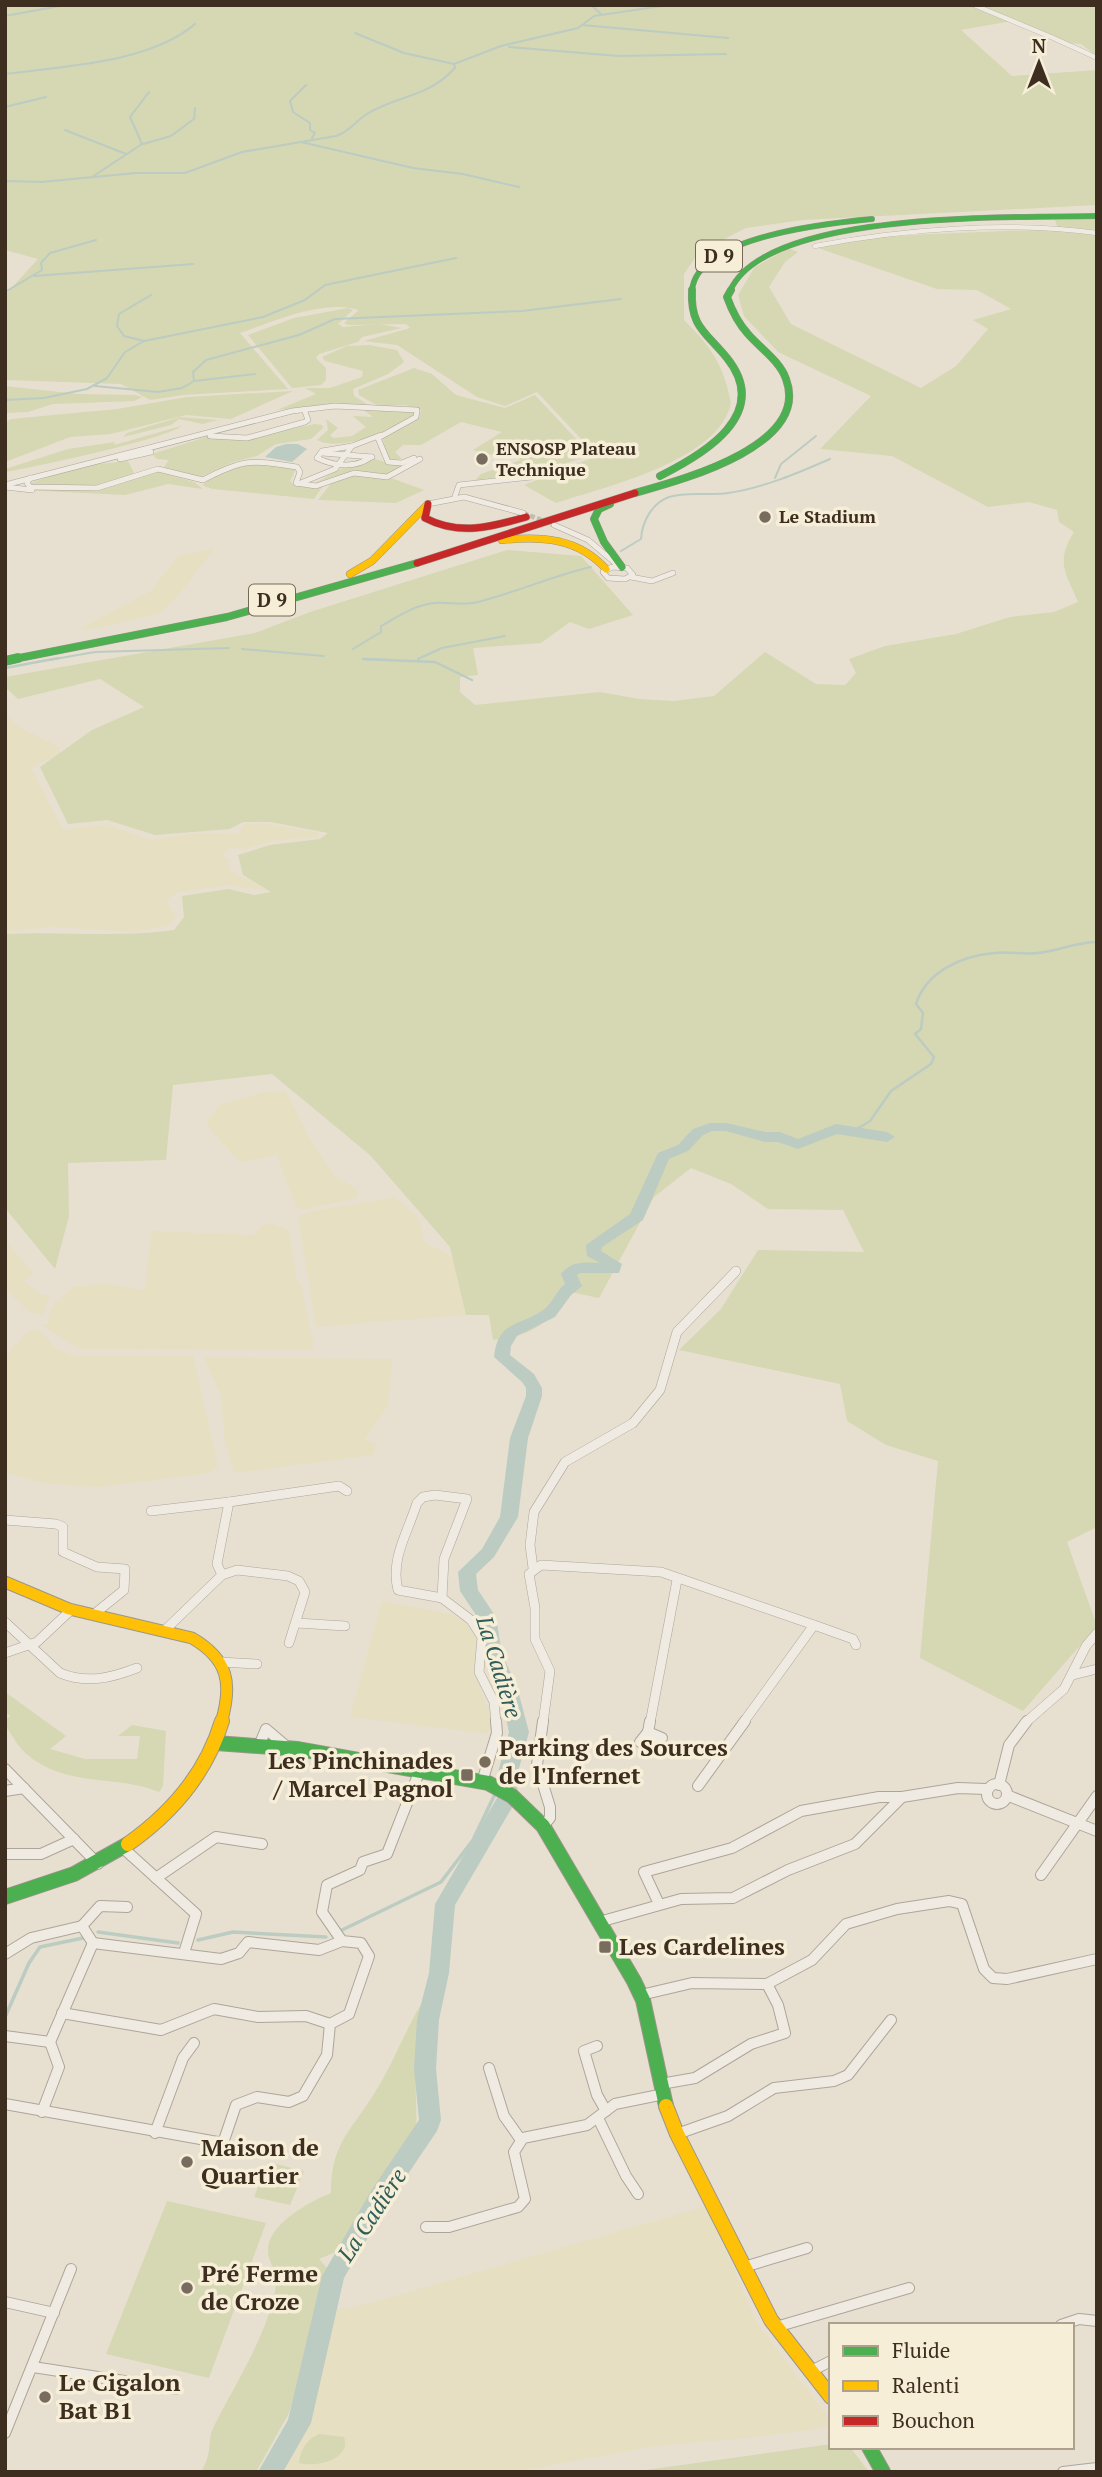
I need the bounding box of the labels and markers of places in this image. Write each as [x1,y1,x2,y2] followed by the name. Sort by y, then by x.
[496,436,636,481] place label: ENSOSP Plateau Technique
[474,451,490,467] marker: ENSOSP Plateau Technique
[779,504,876,528] place label: Le Stadium
[757,509,773,525] marker: Le Stadium
[499,1731,728,1791] place label: Parking des Sources de l'Infernet
[268,1744,453,1804] place label: Les Pinchinades / Marcel Pagnol
[477,1754,493,1770] marker: Parking des Sources de l'Infernet
[459,1767,475,1783] marker: Les Pinchinades / Marcel Pagnol
[619,1930,785,1962] place label: Les Cardelines
[597,1939,613,1955] marker: Les Cardelines
[201,2131,319,2191] place label: Maison de Quartier
[179,2154,195,2170] marker: Maison de Quartier
[201,2257,318,2317] place label: Pré Ferme de Croze
[179,2280,195,2296] marker: Pré Ferme de Croze
[59,2366,181,2426] place label: Le Cigalon Bat B1
[37,2389,53,2405] marker: Le Cigalon Bat B1

